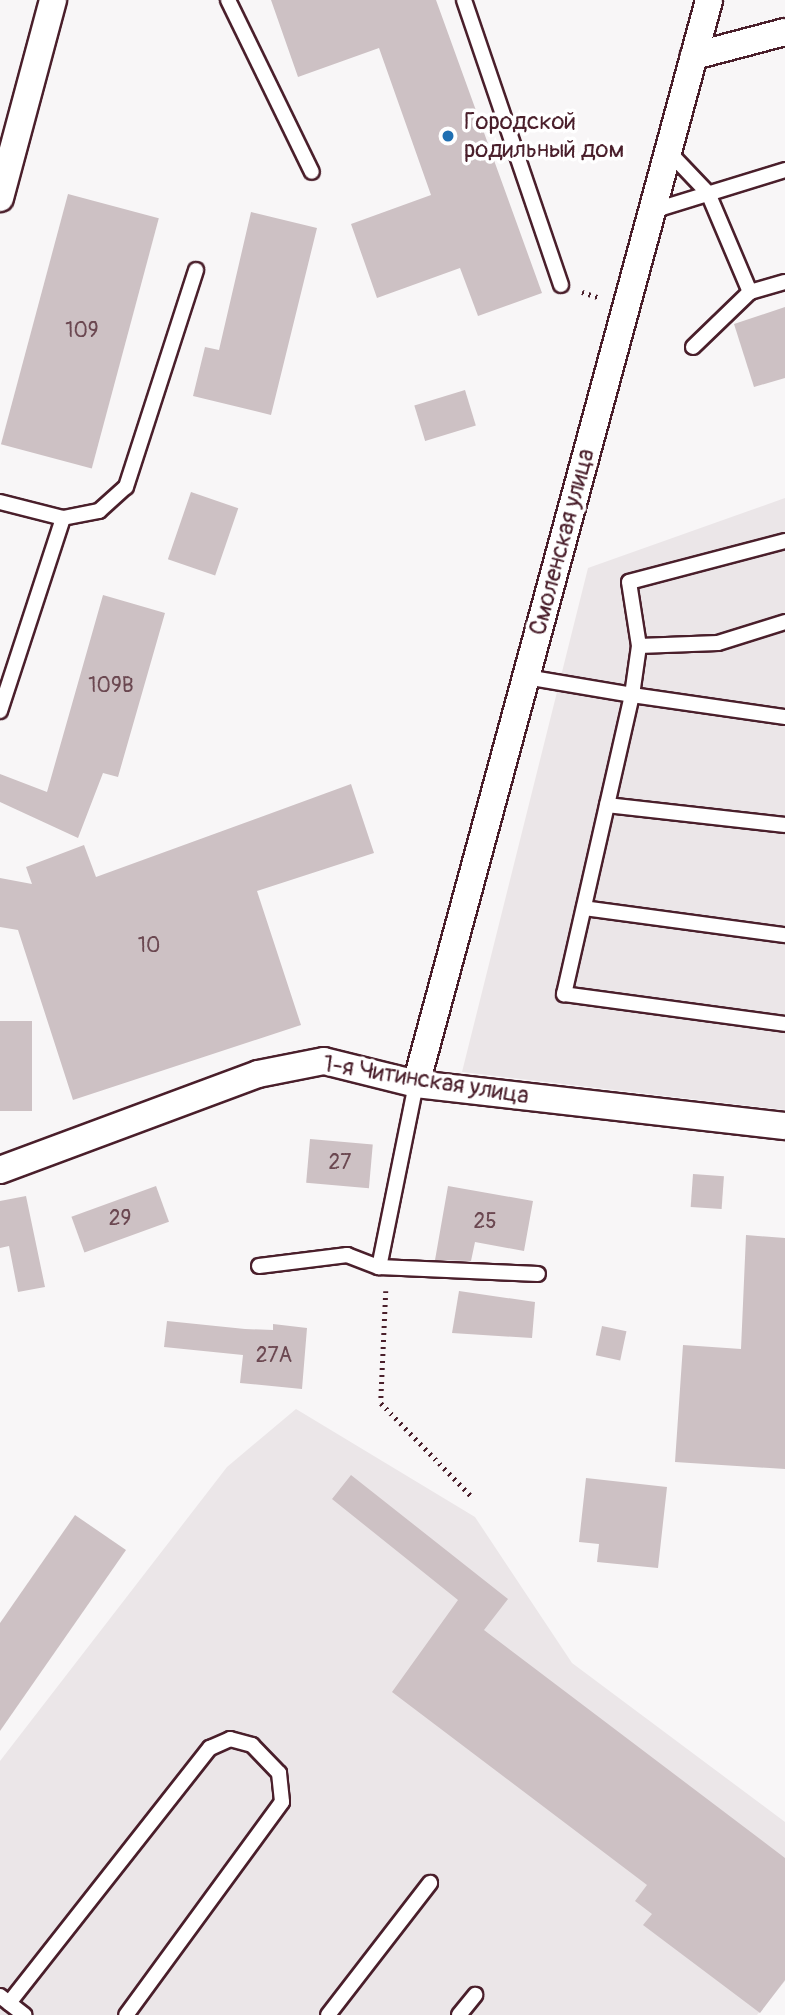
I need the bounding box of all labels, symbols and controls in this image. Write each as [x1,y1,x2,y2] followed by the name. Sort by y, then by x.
[464,108,624,164] place label: Городской родильный дом
[438,126,458,146] marker: Городской родильный дом
[65,318,99,344] house number: 109
[523,446,601,638] street label: Смоленская улица
[88,673,134,699] house number: 109В
[138,933,160,959] house number: 10
[321,1050,531,1110] street label: 1-я Читинская улица
[329,1150,351,1176] house number: 27
[109,1206,131,1232] house number: 29
[473,1209,497,1235] house number: 25
[256,1343,292,1369] house number: 27А

